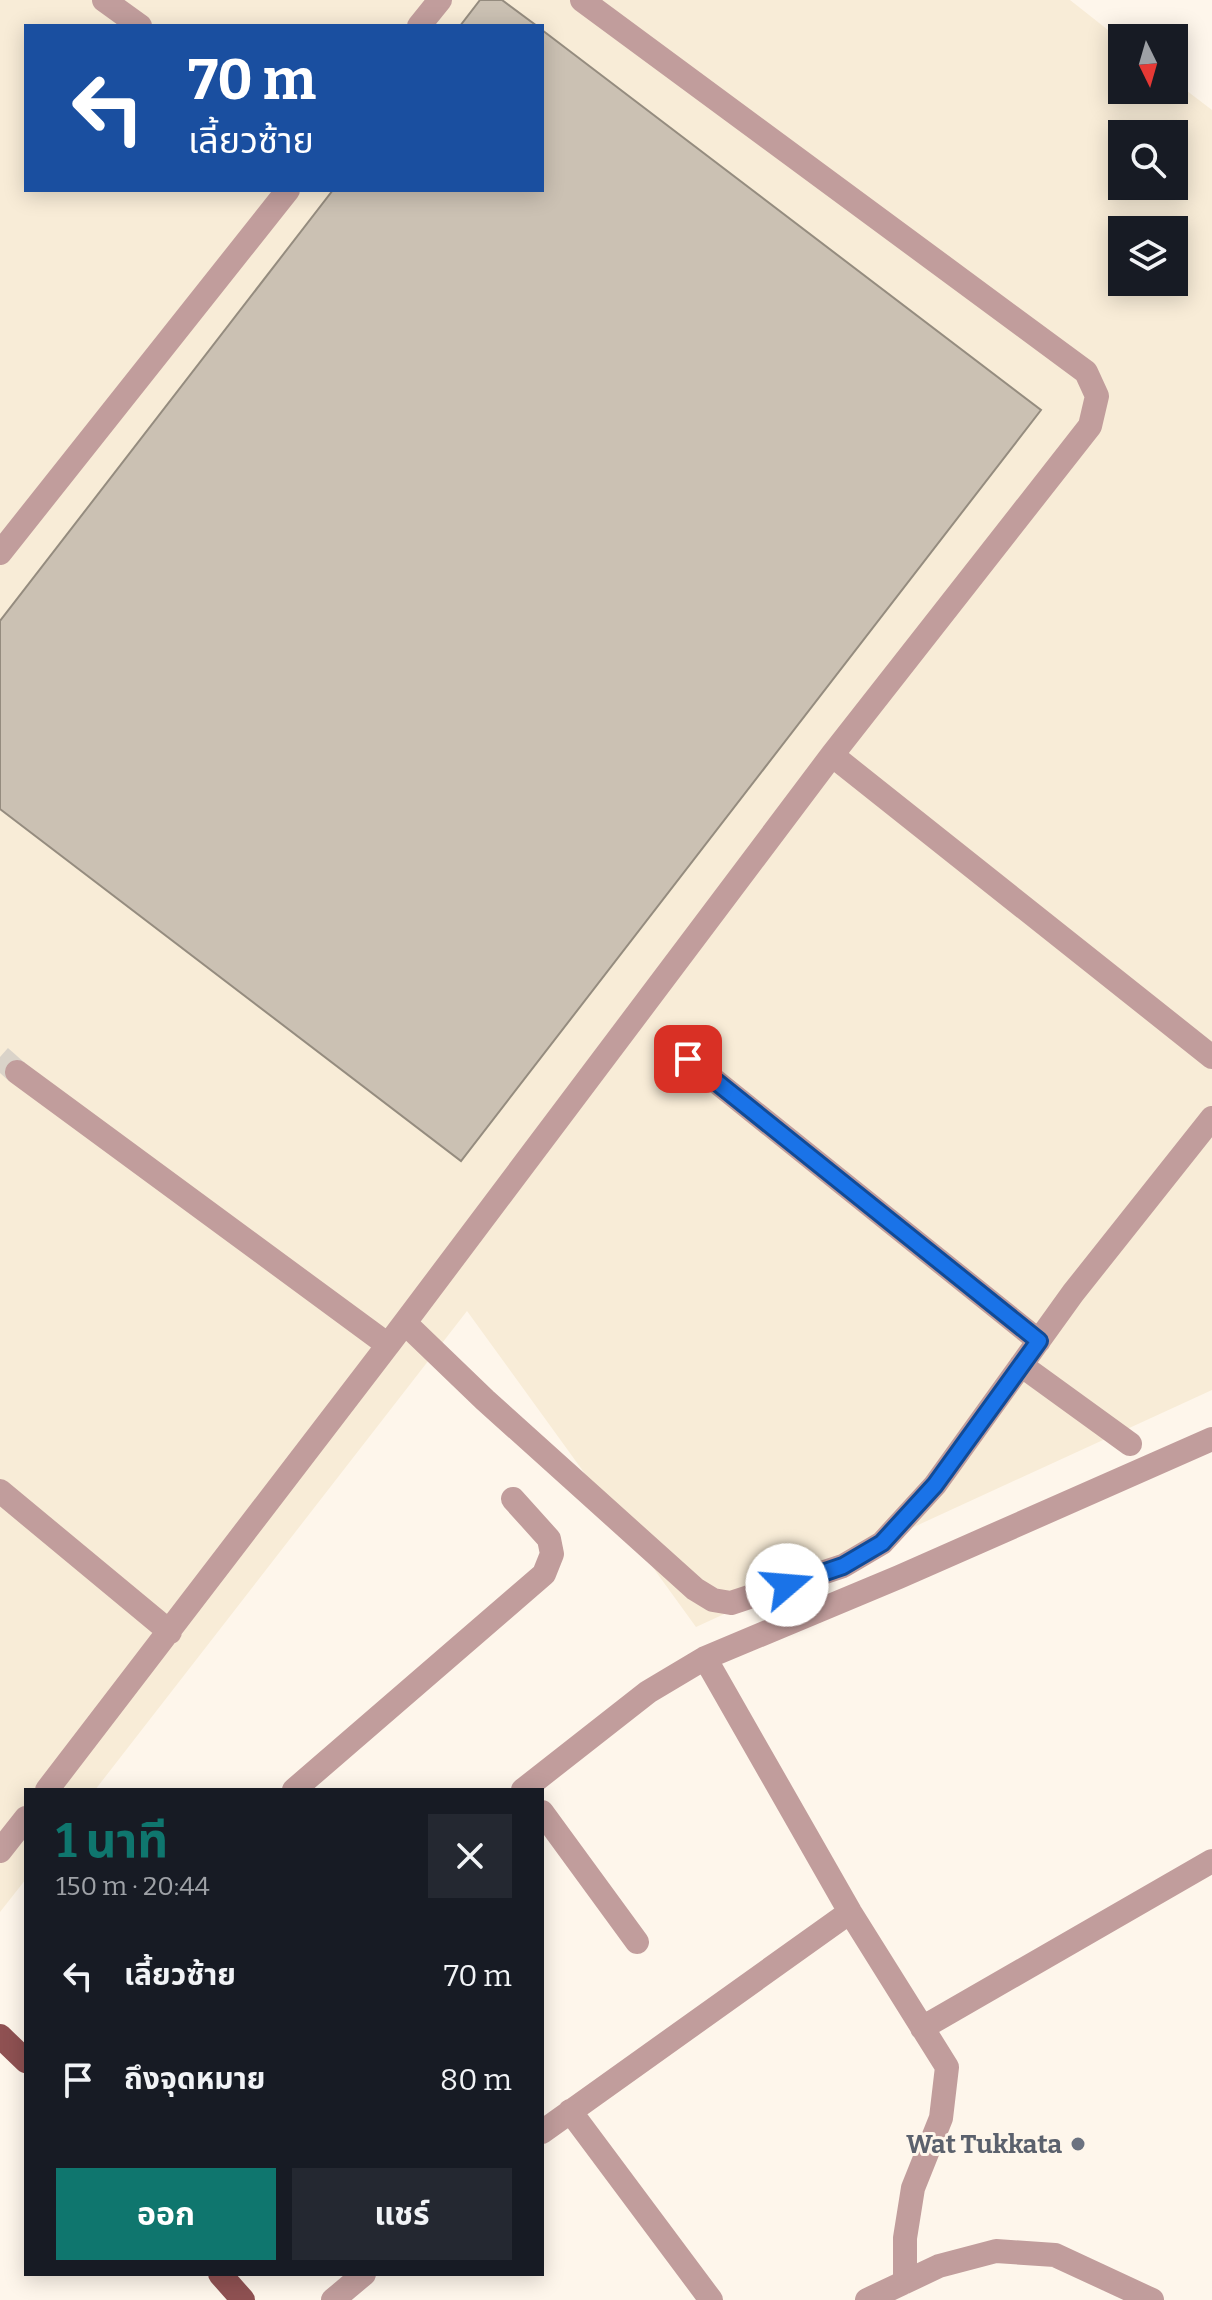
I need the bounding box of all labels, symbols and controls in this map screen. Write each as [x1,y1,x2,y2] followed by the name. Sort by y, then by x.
[1108,24,1188,104] north arrow
[1108,24,1188,296] map controls
[188,47,316,114] text: 70 m
[56,56,160,160] icon: left
[188,119,314,163] text: เลี้ยวซ้าย
[1108,120,1188,200] button: search
[1108,216,1188,296] button: layers
[654,1025,722,1093] pin
[666,1037,710,1081] icon: arrive
[745,1543,829,1627] position arrow
[56,1812,168,1870] text: 1 นาที
[428,1814,512,1898] button: close
[56,1871,210,1902] text: 150 m · 20:44
[56,1954,100,1998] icon: left
[124,1957,236,1993] text: เลี้ยวซ้าย
[444,1958,512,1994] text: 70 m
[56,2058,100,2102] icon: arrive
[124,2061,265,2097] text: ถึงจุดหมาย
[440,2062,512,2098] text: 80 m
[906,2129,1062,2160] place label: Wat Tukkata
[1069,2135,1087,2153] marker: Wat Tukkata
[56,2168,276,2260] button: ออก
[292,2168,512,2260] button: แชร์

